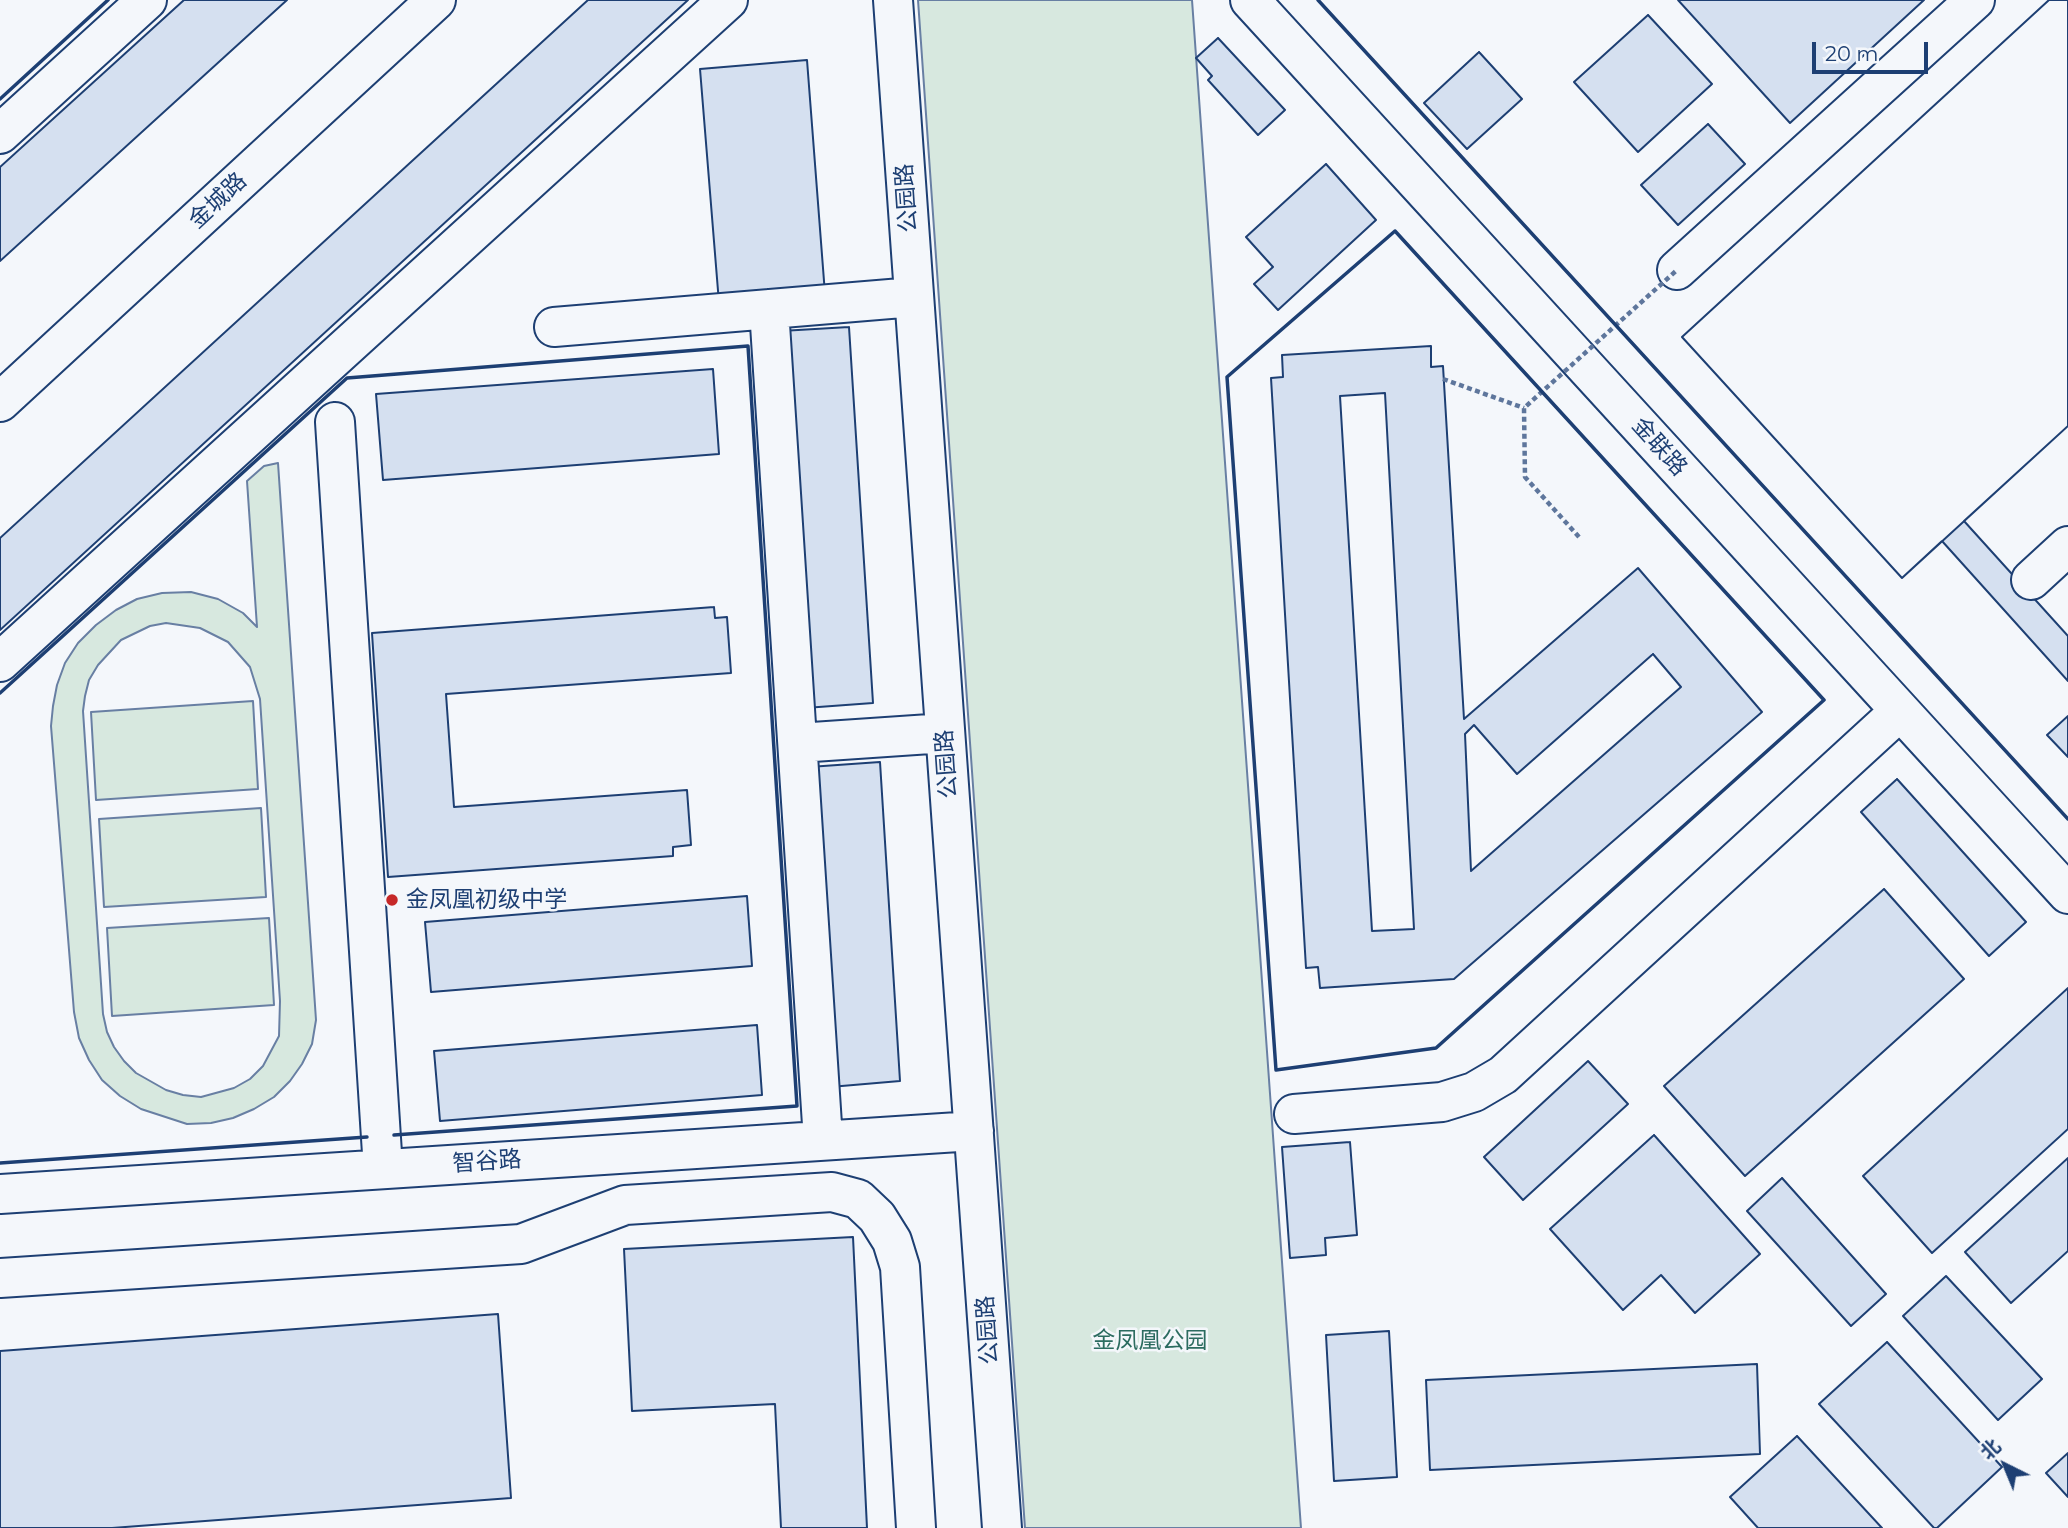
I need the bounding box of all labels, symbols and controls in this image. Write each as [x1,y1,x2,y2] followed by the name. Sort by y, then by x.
[1816,28,1932,72] scale bar
[1825,41,1879,66] text: 20 m
[891,163,923,233] street label: 公园路
[183,167,253,235] street label: 金城路
[1626,412,1692,482] street label: 金联路
[931,729,963,799] street label: 公园路
[406,886,567,914] place label: 金凤凰初级中学
[384,892,400,908] marker: 金凤凰初级中学
[452,1146,522,1178] street label: 智谷路
[972,1295,1004,1365] street label: 公园路
[1093,1327,1207,1355] park label: 金凤凰公园
[1970,1430,2040,1500] north arrow
[1976,1434,2005,1464] text: 北

